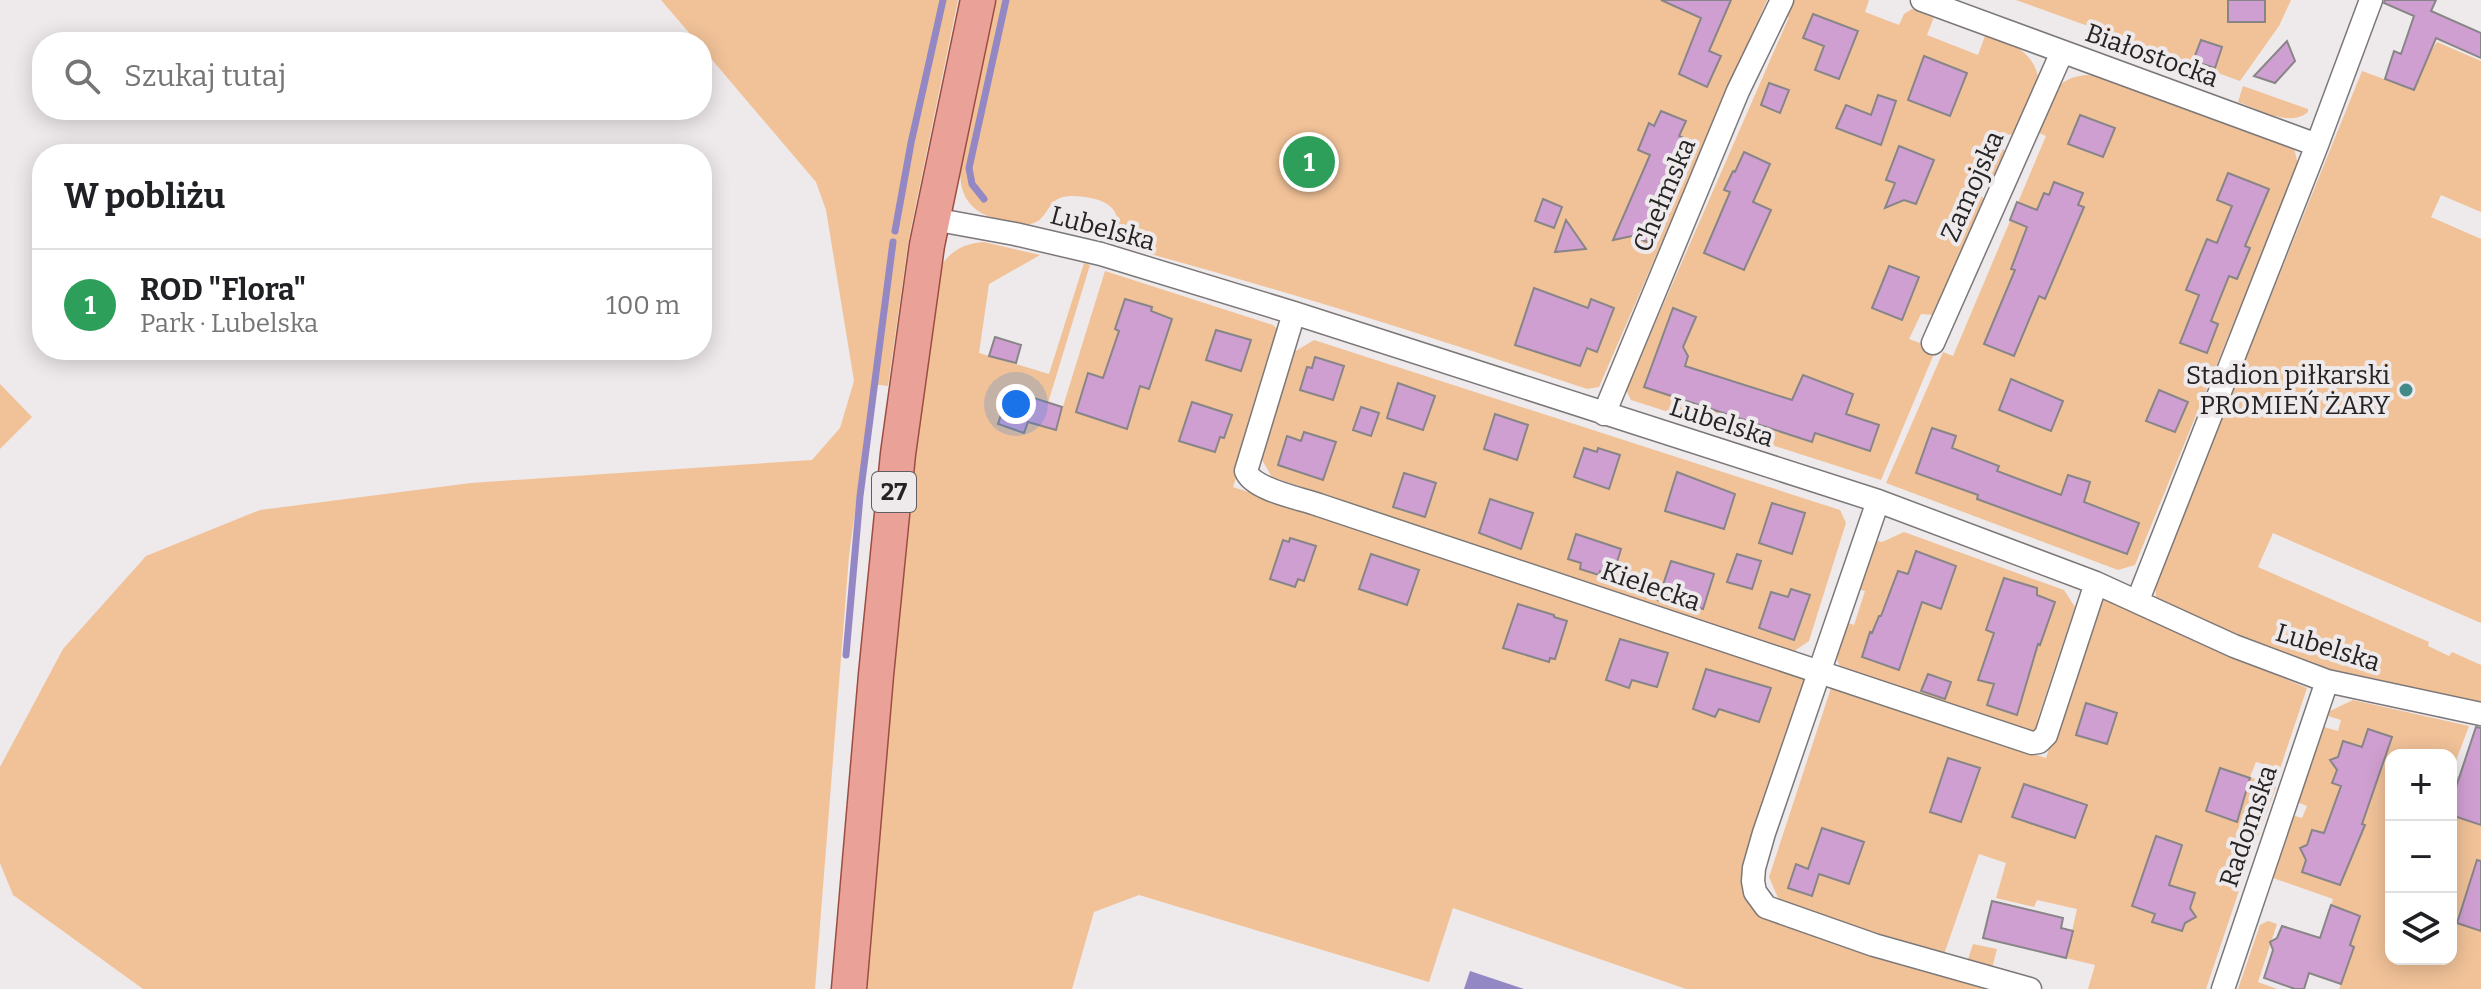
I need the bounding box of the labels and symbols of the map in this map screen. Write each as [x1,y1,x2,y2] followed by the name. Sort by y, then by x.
[2081,17,2222,94] street label: Białostocka
[1934,126,2011,246] street label: Zamojska
[1283,132,1335,192] pin: 1
[1627,134,1702,257] street label: Chełmska
[1047,200,1159,257] street label: Lubelska
[2186,360,2390,421] place label: Stadion piłkarski PROMIEŃ ŻARY
[2397,381,2415,399] marker: Stadion piłkarski PROMIEŃ ŻARY
[996,384,1036,424] your location
[1666,391,1778,454] street label: Lubelska
[872,472,916,512] road number: 27
[1597,555,1704,618] street label: Kielecka
[2272,617,2384,678] street label: Lubelska
[2213,761,2284,891] street label: Radomska

